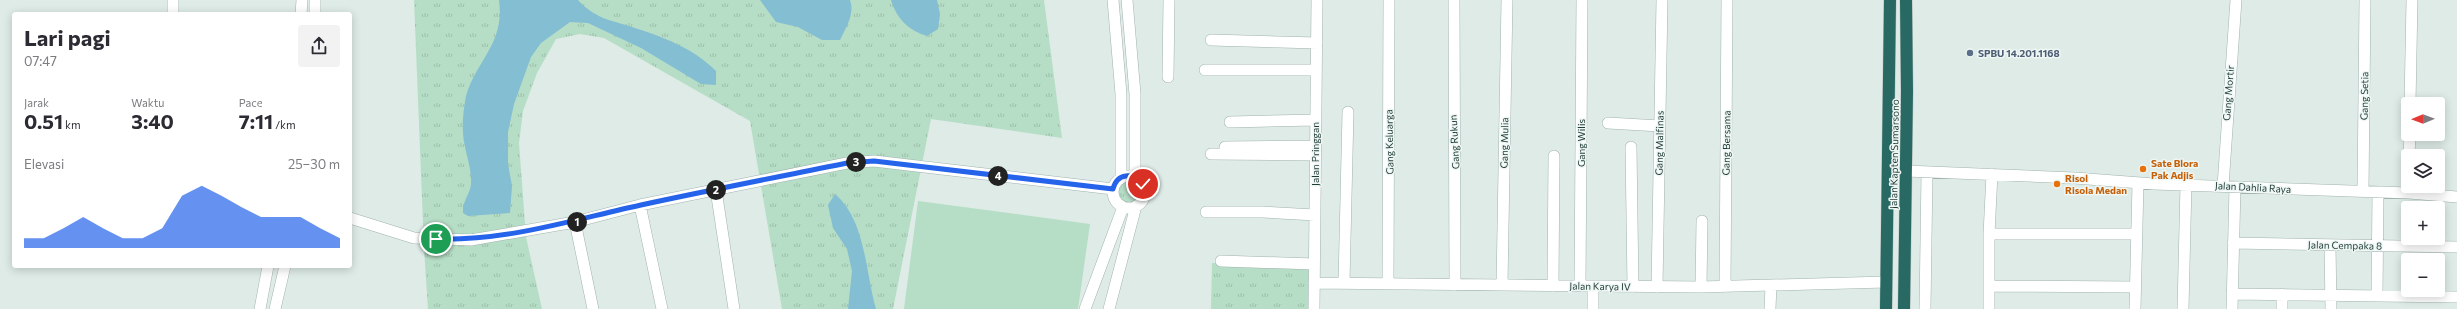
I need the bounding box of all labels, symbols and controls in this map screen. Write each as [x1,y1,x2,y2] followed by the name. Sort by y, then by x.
[24,24,111,51] text: Lari pagi
[298,25,340,67] button: share
[1978,47,2060,59] place label: SPBU 14.201.1168
[1965,48,1975,58] marker: SPBU 14.201.1168
[24,53,57,69] text: 07:47
[2220,65,2236,121] street label: Gang Mortir
[2358,72,2370,120] street label: Gang Setia
[24,96,49,109] text: Jarak
[131,96,164,109] text: Waktu
[239,96,263,109] text: Pace
[2401,97,2445,141] north arrow
[2401,97,2445,297] map controls
[1887,99,1901,209] street label: Jalan Kapten Sumarsono
[24,109,63,133] text: 0.51
[131,109,174,133] text: 3:40
[239,109,273,133] text: 7:11
[1382,109,1396,175] street label: Gang Keluarga
[1652,110,1666,176] street label: Gang Malfinas
[1719,110,1733,176] street label: Gang Bersama
[1447,114,1461,170] street label: Gang Rukun
[1498,117,1510,169] street label: Gang Mulia
[63,118,81,131] text: km
[273,118,296,131] text: /km
[1575,119,1587,167] street label: Gang Wilis
[1309,122,1321,186] street label: Jalan Pringgan
[2401,149,2445,193] button: layers
[846,152,866,172] pin: 3
[853,155,859,168] text: 3
[24,156,64,172] text: Elevasi
[288,156,340,172] text: 25–30 m
[2151,157,2198,181] place label: Sate Blora Pak Adjis
[2138,164,2148,174] marker: Sate Blora Pak Adjis
[988,166,1008,186] pin: 4
[1126,167,1160,201] pin
[995,169,1001,182] text: 4
[2065,172,2127,196] place label: Risol Risola Medan
[1132,173,1154,195] icon: check
[2052,179,2062,189] marker: Risol Risola Medan
[2215,179,2291,195] street label: Jalan Dahlia Raya
[706,180,726,200] pin: 2
[713,183,719,196] text: 2
[2401,201,2445,245] button: +
[567,212,587,232] pin: 1
[575,215,579,228] text: 1
[419,222,453,256] pin
[425,228,447,250] icon: arrive
[2308,238,2382,252] street label: Jalan Cempaka 8
[2401,253,2445,297] button: −
[1569,279,1631,293] street label: Jalan Karya IV

